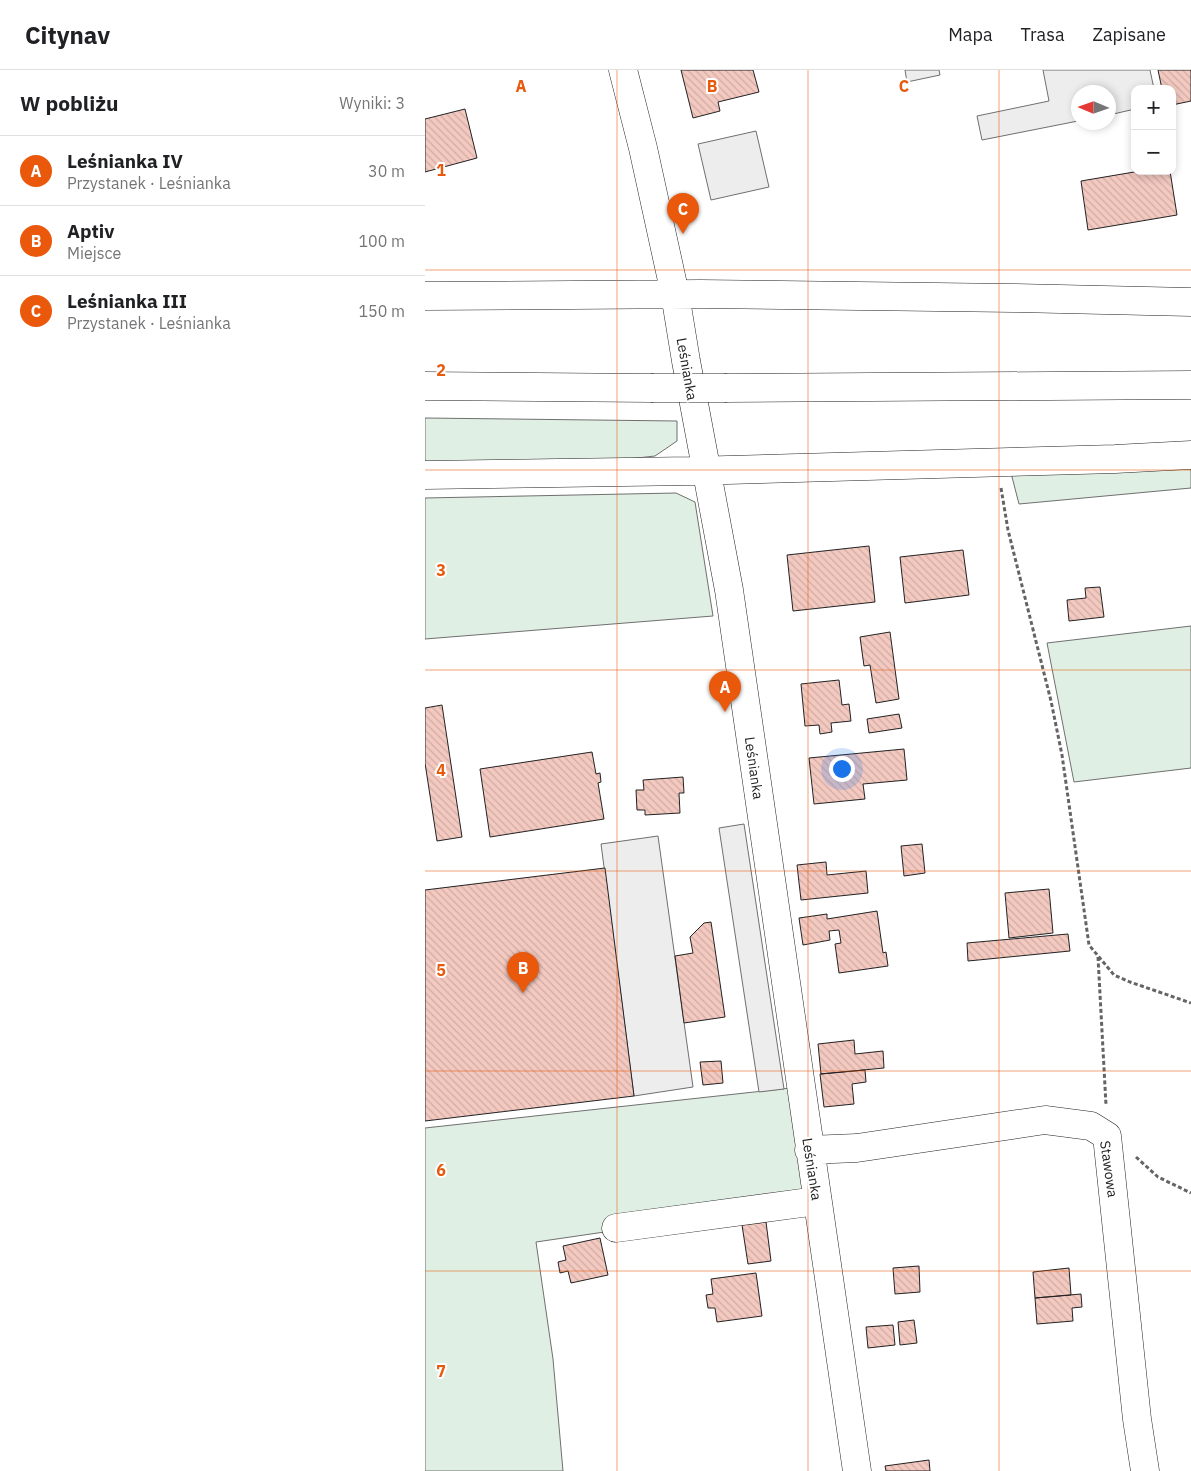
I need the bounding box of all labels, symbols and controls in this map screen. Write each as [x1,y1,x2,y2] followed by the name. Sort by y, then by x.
[25,19,110,51] text: Citynav
[948,23,993,46] text: Mapa
[1021,23,1065,46] text: Trasa
[1093,23,1166,46] text: Zapisane
[516,76,527,96] text: A
[707,76,718,96] text: B
[899,76,909,96] text: C
[1071,85,1116,130] north arrow
[1131,85,1176,175] map controls
[1131,85,1176,130] button: +
[20,89,119,117] text: W pobliżu
[339,93,405,113] text: Wyniki: 3
[1131,130,1176,175] button: −
[67,149,183,173] text: Leśnianka IV
[436,160,446,180] text: 1
[31,161,41,181] text: A
[368,161,405,181] text: 30 m
[67,173,231,193] text: Przystanek · Leśnianka
[667,193,699,234] pin: C
[67,219,114,243] text: Aptiv
[31,231,41,251] text: B
[358,231,405,251] text: 100 m
[67,243,121,263] text: Miejsce
[67,289,187,313] text: Leśnianka III
[31,301,41,321] text: C
[358,301,405,321] text: 150 m
[67,313,231,333] text: Przystanek · Leśnianka
[673,336,701,402] street label: Leśnianka
[436,360,446,380] text: 2
[436,560,446,580] text: 3
[709,671,741,712] pin: A
[741,736,767,801] street label: Leśnianka
[829,756,855,782] your location
[436,760,446,780] text: 4
[507,952,539,993] pin: B
[436,960,446,980] text: 5
[798,1136,826,1202] street label: Leśnianka
[1096,1140,1122,1199] street label: Stawowa
[436,1160,446,1180] text: 6
[436,1361,446,1381] text: 7

